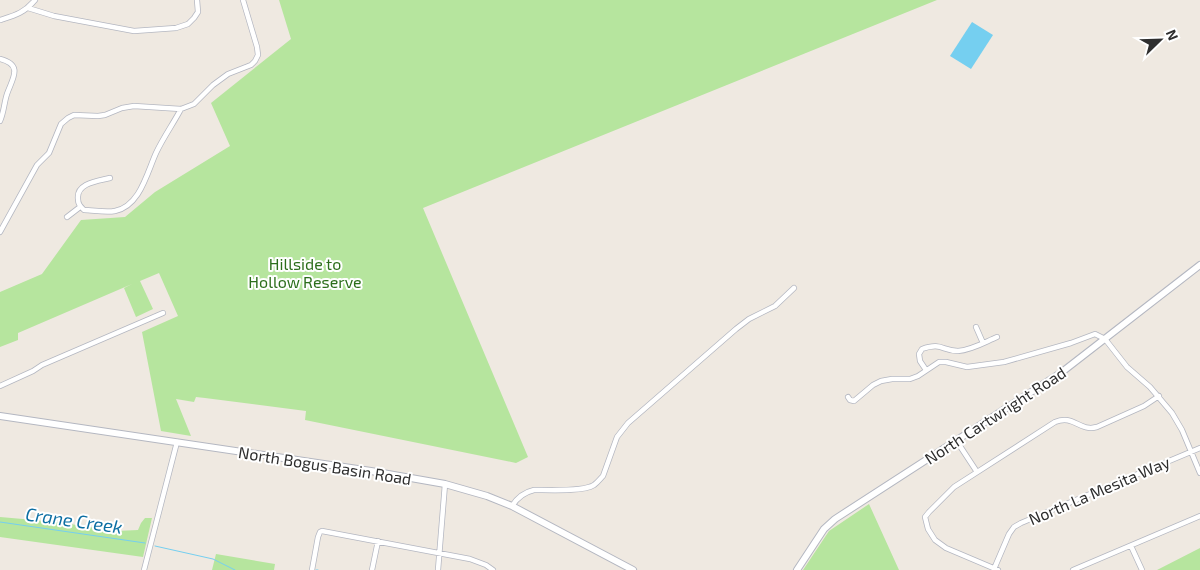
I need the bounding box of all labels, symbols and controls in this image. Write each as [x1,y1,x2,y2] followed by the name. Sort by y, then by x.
[1135,15,1185,65] north arrow
[1163,27,1182,43] text: N
[248,254,362,291] park label: Hillside to Hollow Reserve
[921,362,1069,468] street label: North Cartwright Road
[237,442,413,488] street label: North Bogus Basin Road
[1026,451,1173,528] street label: North La Mesita Way
[24,502,124,538] water label: Crane Creek

